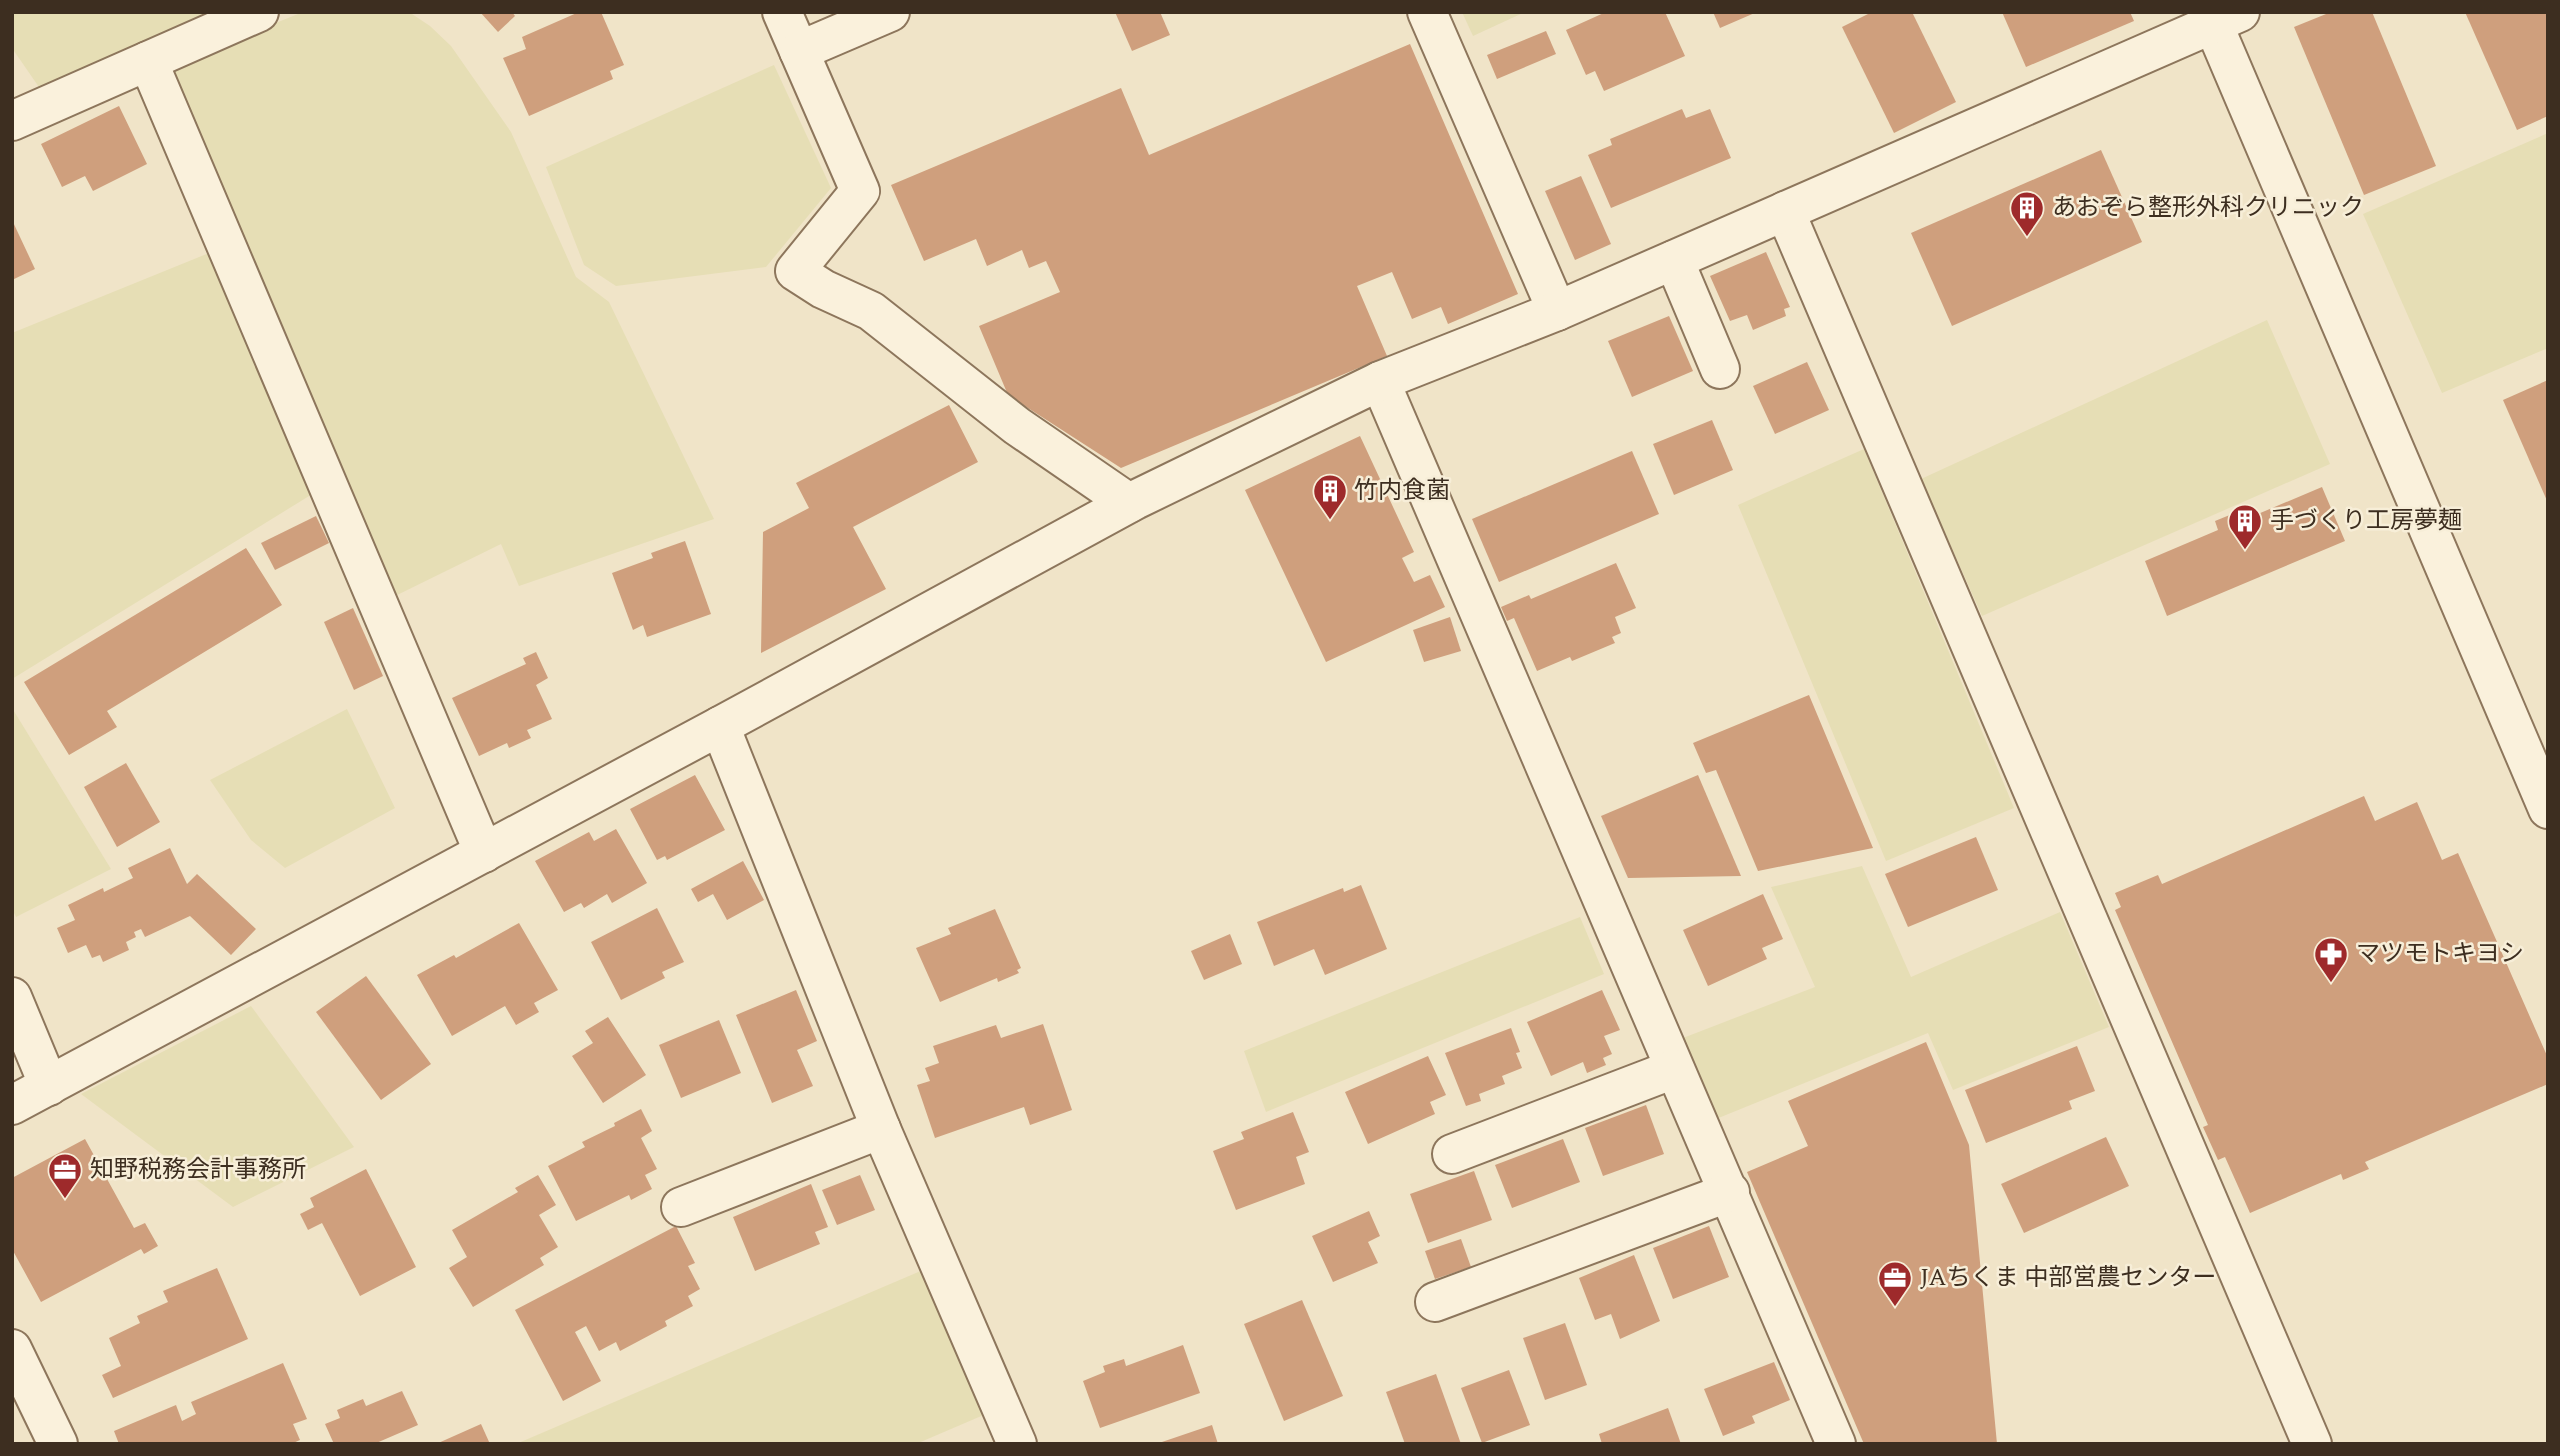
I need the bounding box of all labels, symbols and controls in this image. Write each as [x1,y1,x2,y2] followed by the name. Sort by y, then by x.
[2008,189,2046,238] building icon: あおぞら整形外科クリニック
[2052,190,2364,226] place label: あおぞら整形外科クリニック
[1311,472,1349,521] building icon: 竹内食菌
[1354,473,1450,509] place label: 竹内食菌
[2226,502,2264,551] building icon: 手づくり工房夢麺
[2270,503,2462,539] place label: 手づくり工房夢麺
[2312,935,2350,984] pharmacy icon: マツモトキヨシ
[2356,936,2524,972] place label: マツモトキヨシ
[46,1151,84,1200] office icon: 知野税務会計事務所
[90,1152,306,1188] place label: 知野税務会計事務所
[1876,1259,1914,1308] office icon: JAちくま 中部営農センター
[1920,1260,2216,1296] place label: JAちくま 中部営農センター

